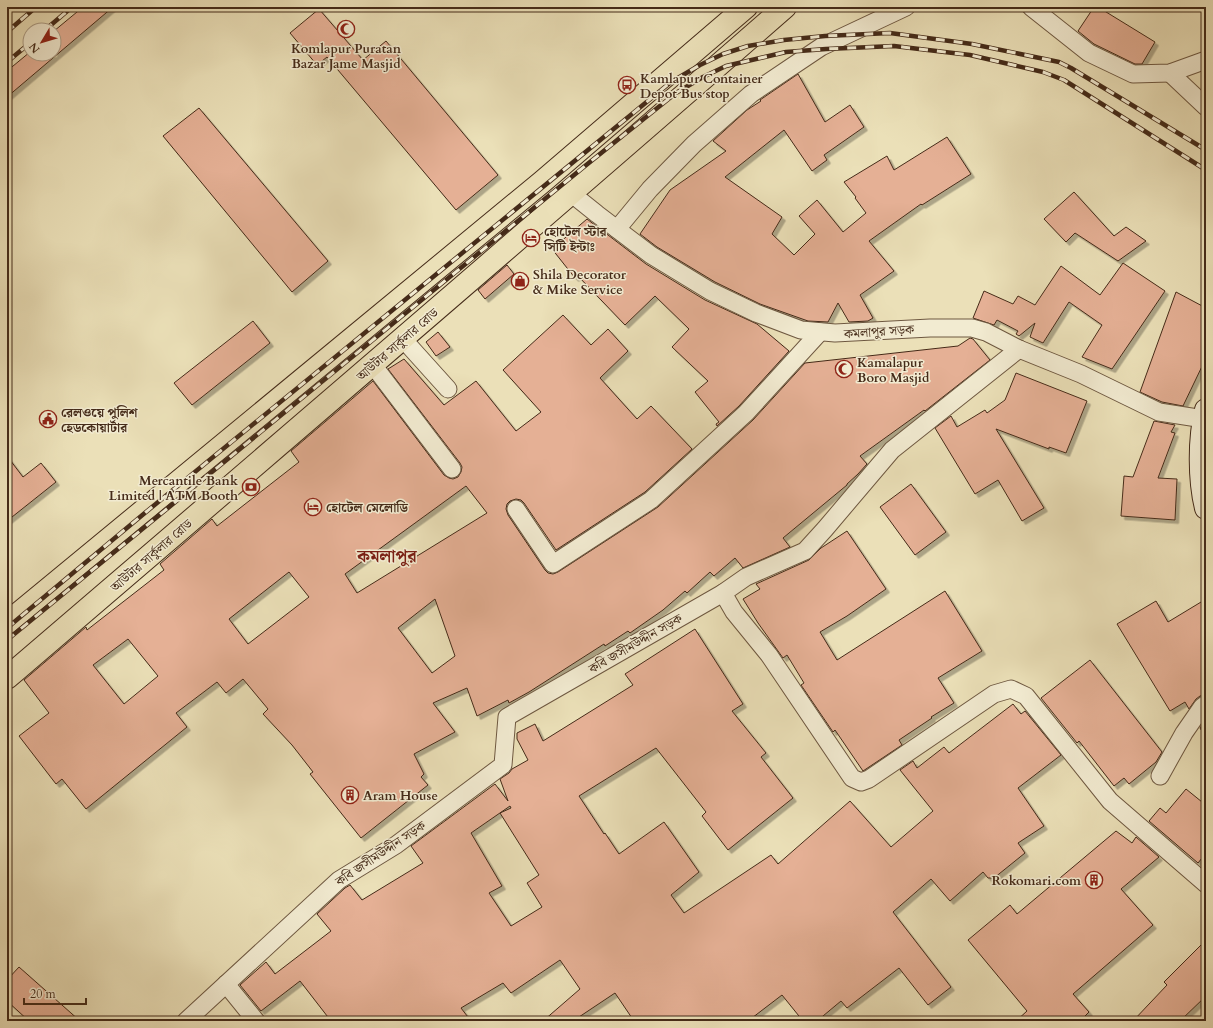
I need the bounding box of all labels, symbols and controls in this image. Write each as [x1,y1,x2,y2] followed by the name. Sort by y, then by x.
[336,19,356,39] mosque icon: Komlapur Puratan Bazar Jame Masjid
[22,22,62,62] north arrow
[25,39,43,56] text: N
[291,40,402,73] place label: Komlapur Puratan Bazar Jame Masjid
[640,70,763,103] place label: Kamlapur Container Depot Bus stop
[617,75,637,95] bus stop icon: Kamlapur Container Depot Bus stop
[543,223,608,256] place label: হোটেল স্টার সিটি ইন্টাঃ
[521,228,541,248] hotel icon: হোটেল স্টার সিটি ইন্টাঃ
[533,266,627,299] place label: Shila Decorator & Mike Service
[510,271,530,291] shop icon: Shila Decorator & Mike Service
[352,304,443,386] street label: আউটার সার্কুলার রোড
[842,321,916,344] street label: কমলাপুর সড়ক
[857,354,930,387] place label: Kamalapur Boro Masjid
[834,359,854,379] mosque icon: Kamalapur Boro Masjid
[61,404,139,437] place label: রেলওয়ে পুলিশ হেডকোয়ার্টার
[38,409,58,429] public building icon: রেলওয়ে পুলিশ হেডকোয়ার্টার
[109,472,239,505] place label: Mercantile Bank Limited | ATM Booth
[241,477,261,497] bank icon: Mercantile Bank Limited | ATM Booth
[303,497,323,517] hotel icon: হোটেল মেলোডি
[326,499,409,517] place label: হোটেল মেলোডি
[106,515,197,597] street label: আউটার সার্কুলার রোড
[356,545,418,568] district label: কমলাপুর
[585,609,686,678] street label: কবি জসীমউদ্দীন সড়ক
[340,785,360,805] building icon: Aram House
[363,787,438,805] place label: Aram House
[331,816,430,891] street label: কবি জসীমউদ্দীন সড়ক
[1084,870,1104,890] building icon: Rokomari.com
[991,872,1081,890] place label: Rokomari.com
[24,980,86,1006] scale bar
[30,986,57,1002] text: 20 m

